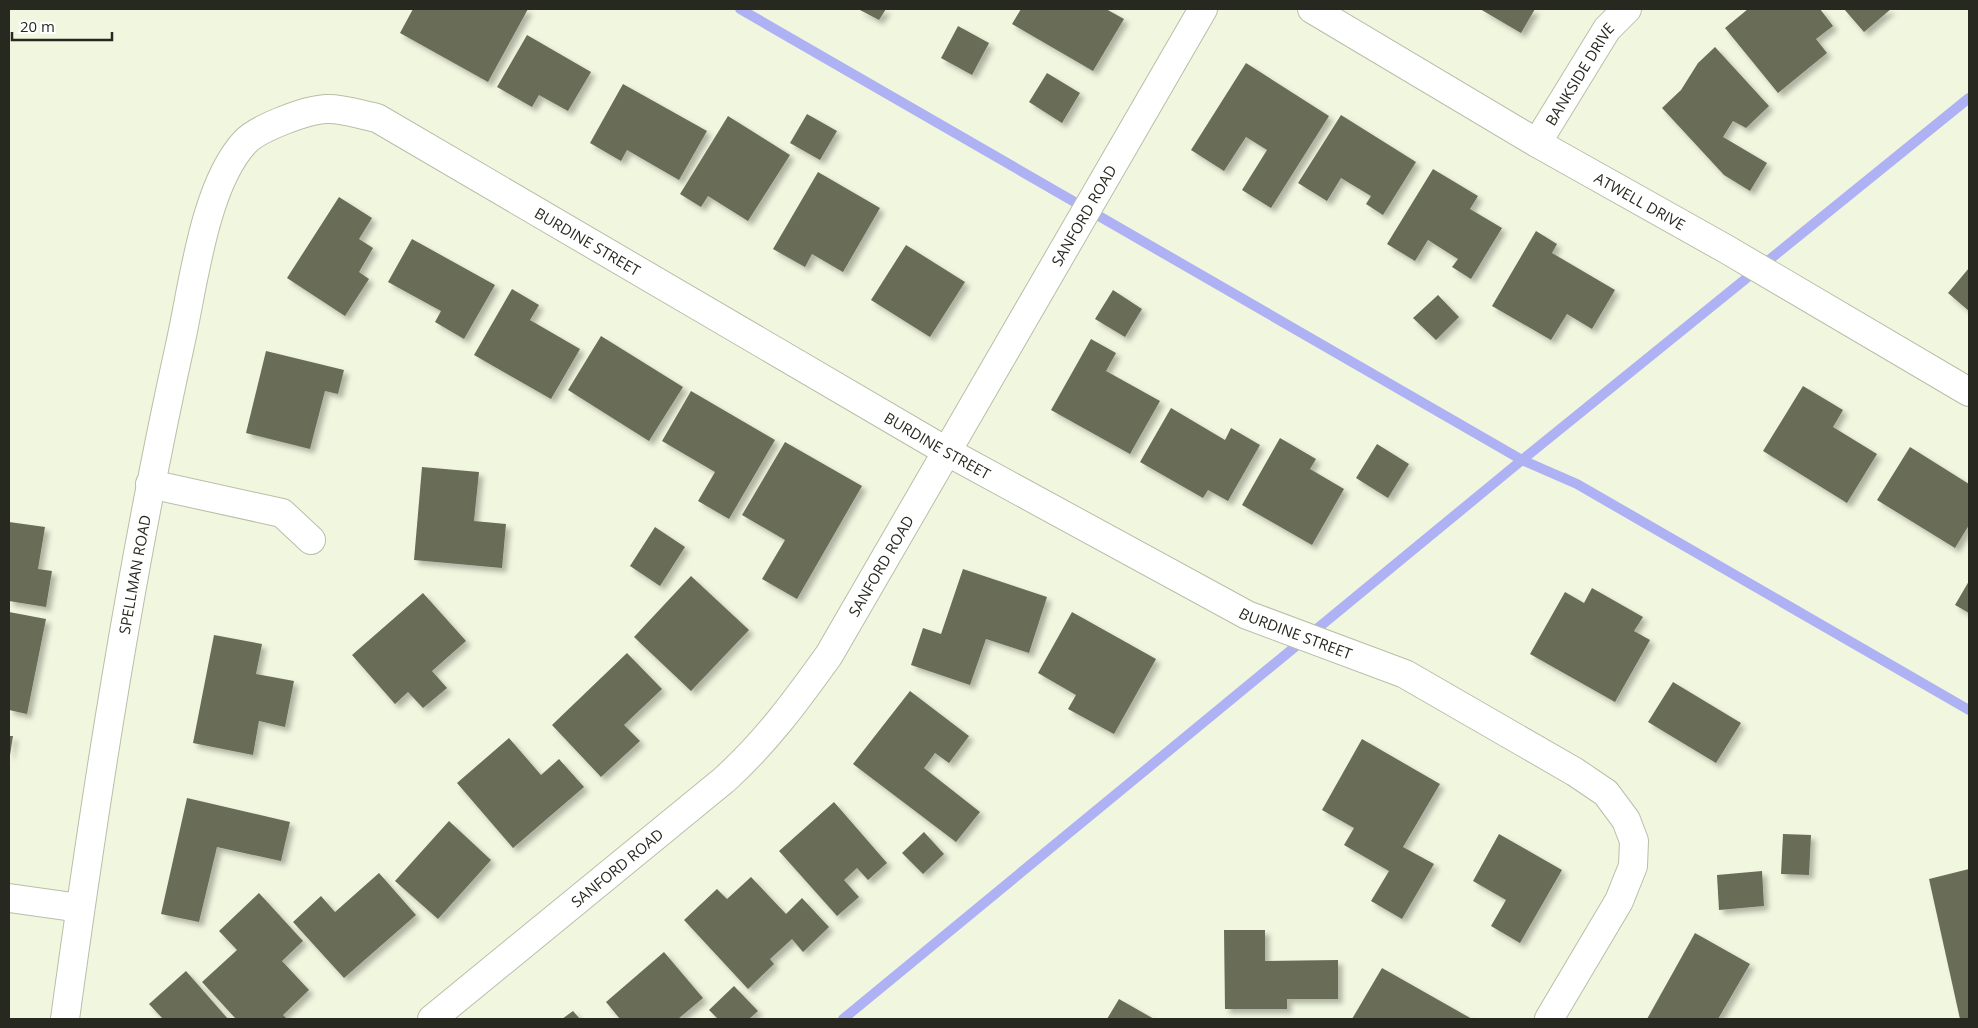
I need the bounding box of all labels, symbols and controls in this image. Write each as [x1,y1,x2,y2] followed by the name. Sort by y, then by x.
[12,10,112,42] scale bar
[20,16,55,36] text: 20 m
[1540,18,1618,129] street label: BANKSIDE DRIVE
[1046,161,1121,270] street label: SANFORD ROAD
[1591,167,1689,234] street label: ATWELL DRIVE
[531,203,645,280] street label: BURDINE STREET
[881,407,995,484] street label: BURDINE STREET
[843,512,918,620] street label: SANFORD ROAD
[114,513,155,636] street label: SPELLMAN ROAD
[1236,603,1356,664] street label: BURDINE STREET
[567,824,667,911] street label: SANFORD ROAD

